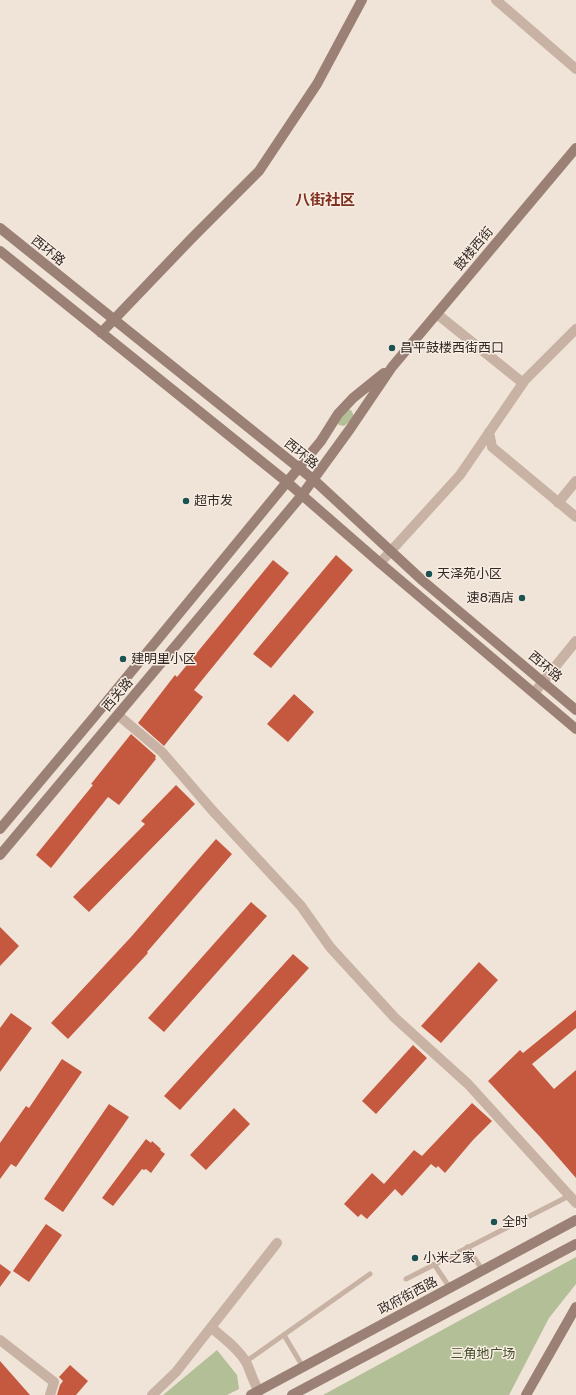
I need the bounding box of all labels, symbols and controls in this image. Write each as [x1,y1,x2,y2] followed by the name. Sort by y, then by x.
[295,192,355,210] district label: 八街社区
[451,224,497,274] street label: 鼓楼西街
[28,233,68,269] street label: 西环路
[400,340,504,356] place label: 昌平鼓楼西街西口
[387,343,397,353] marker: 昌平鼓楼西街西口
[281,436,321,472] street label: 西环路
[194,493,233,509] place label: 超市发
[181,496,191,506] marker: 超市发
[437,566,502,582] place label: 天泽苑小区
[424,569,434,579] marker: 天泽苑小区
[467,590,514,606] place label: 速8酒店
[517,593,527,603] marker: 速8酒店
[525,648,565,686] street label: 西环路
[131,651,196,667] place label: 建明里小区
[118,654,128,664] marker: 建明里小区
[99,675,137,715] street label: 西关路
[502,1214,528,1230] place label: 全时
[489,1217,499,1227] marker: 全时
[423,1250,475,1266] place label: 小米之家
[410,1253,420,1263] marker: 小米之家
[376,1274,440,1318] street label: 政府街西路
[451,1346,515,1362] park label: 三角地广场

